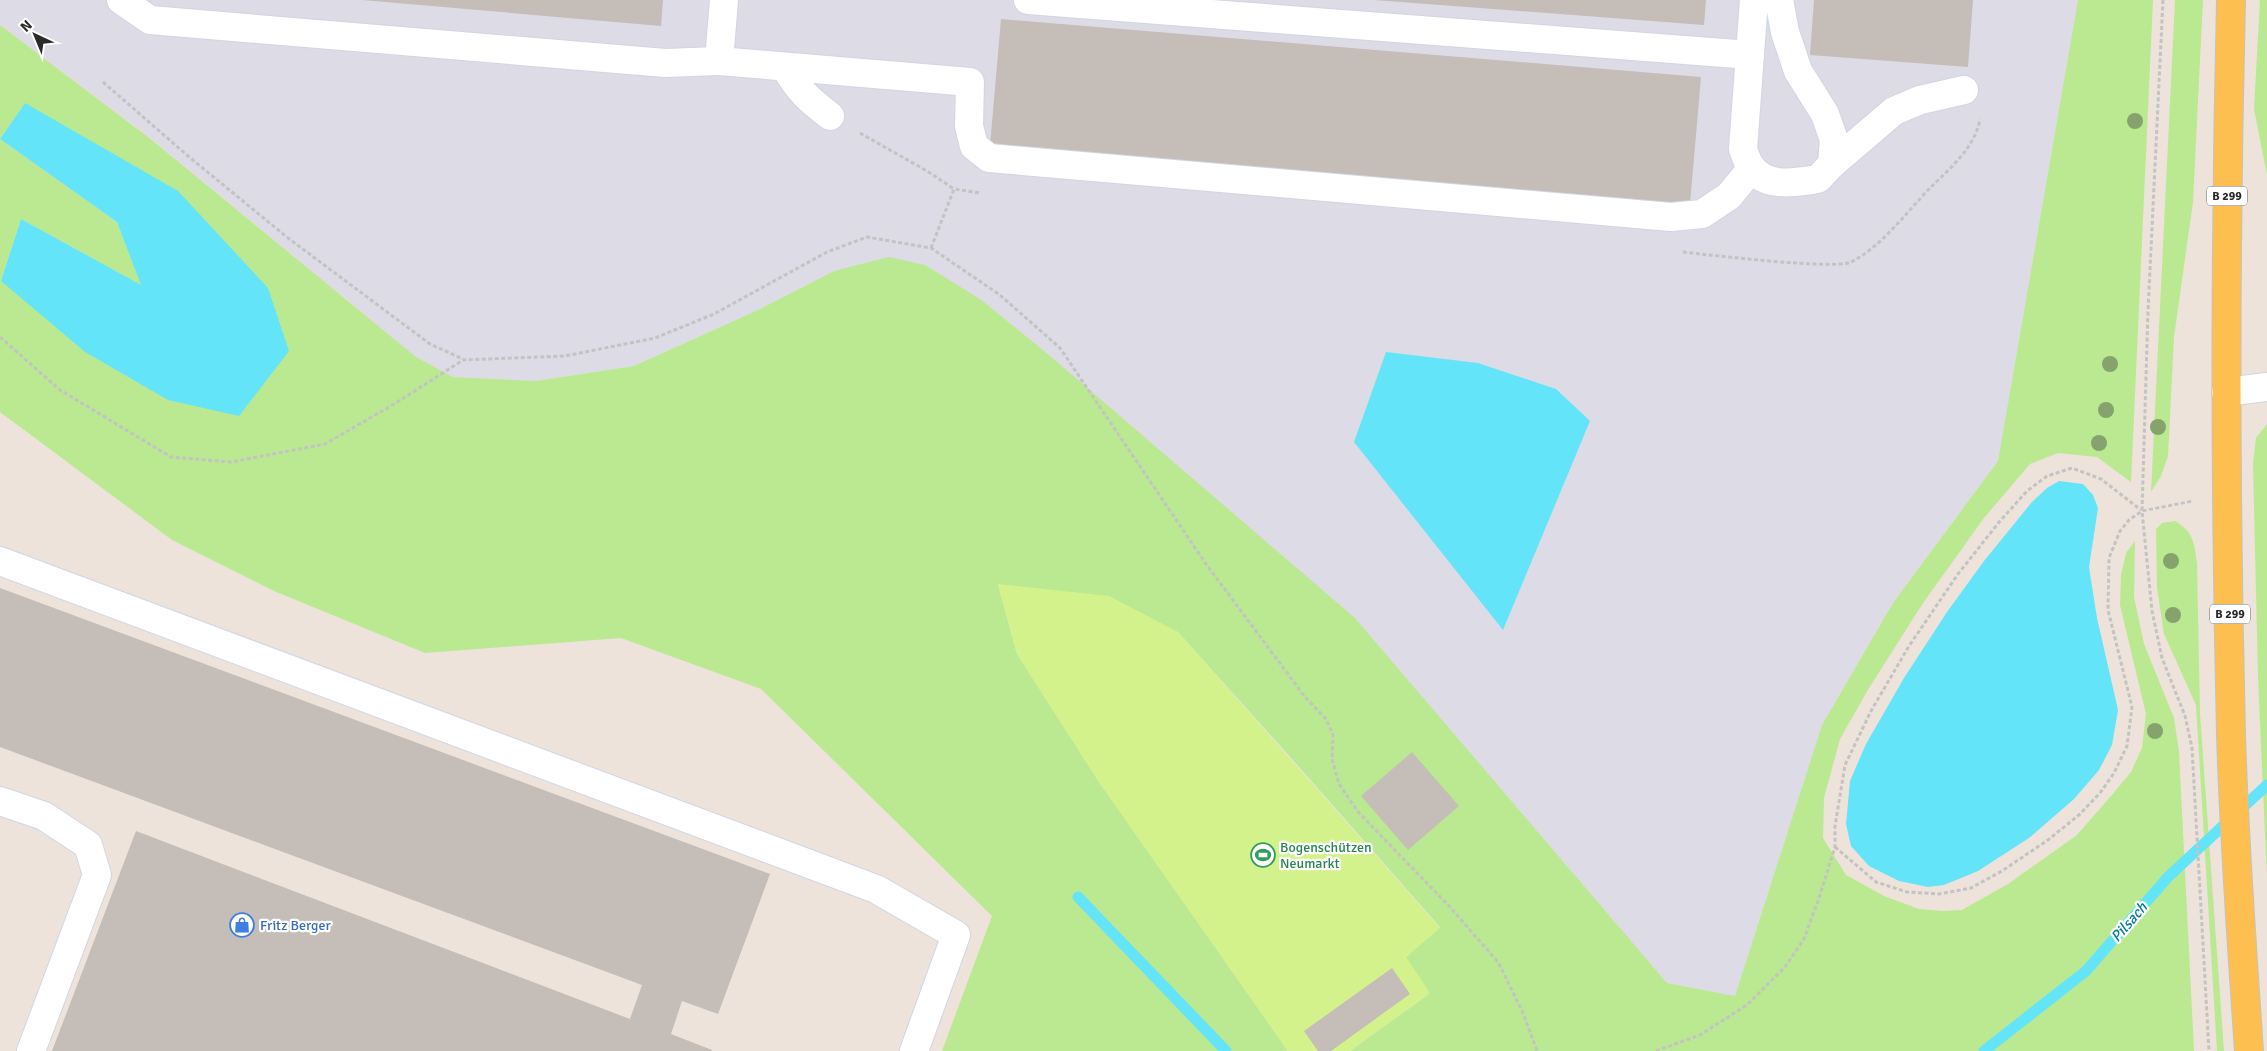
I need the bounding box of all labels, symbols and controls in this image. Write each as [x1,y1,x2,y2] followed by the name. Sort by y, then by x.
[10,10,60,60] north arrow
[17,17,36,36] text: N
[2207,187,2247,206] road number: B 299
[2210,604,2250,624] road number: B 299
[1280,839,1372,872] place label: Bogenschützen Neumarkt
[1250,842,1276,868] sports icon: Bogenschützen Neumarkt
[2107,898,2152,945] water label: Pilsach
[229,912,255,938] shop icon: Fritz Berger
[260,917,331,934] place label: Fritz Berger

